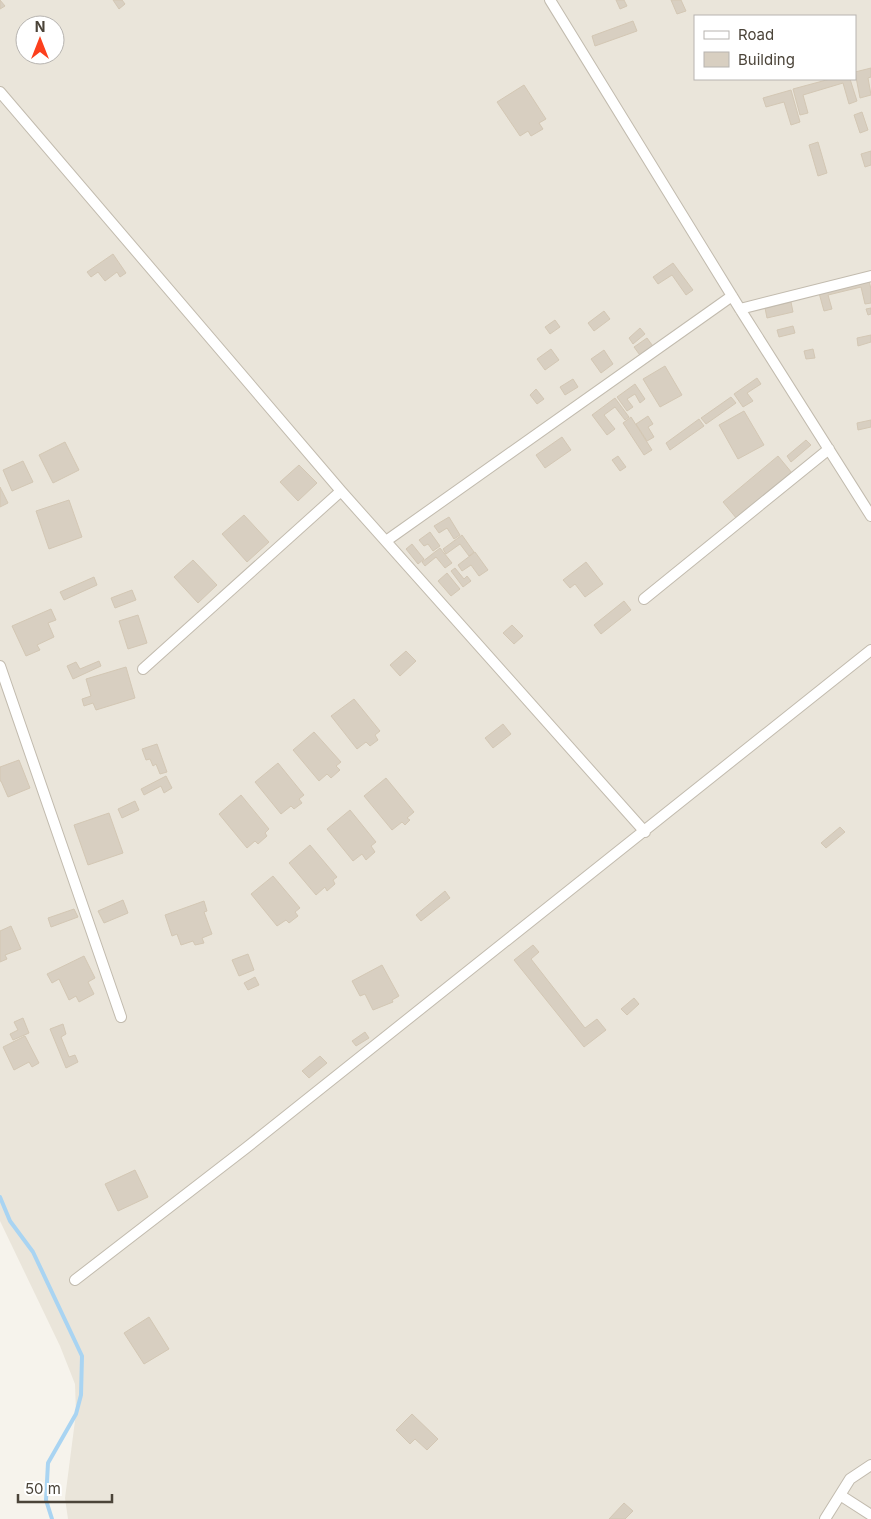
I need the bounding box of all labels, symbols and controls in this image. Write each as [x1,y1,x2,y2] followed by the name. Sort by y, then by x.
[15,15,65,65] north arrow
[694,15,856,80] legend
[35,18,45,35] text: N
[738,25,774,44] text: Road
[738,50,795,69] text: Building
[18,1472,111,1504] scale bar
[25,1479,61,1498] text: 50 m

